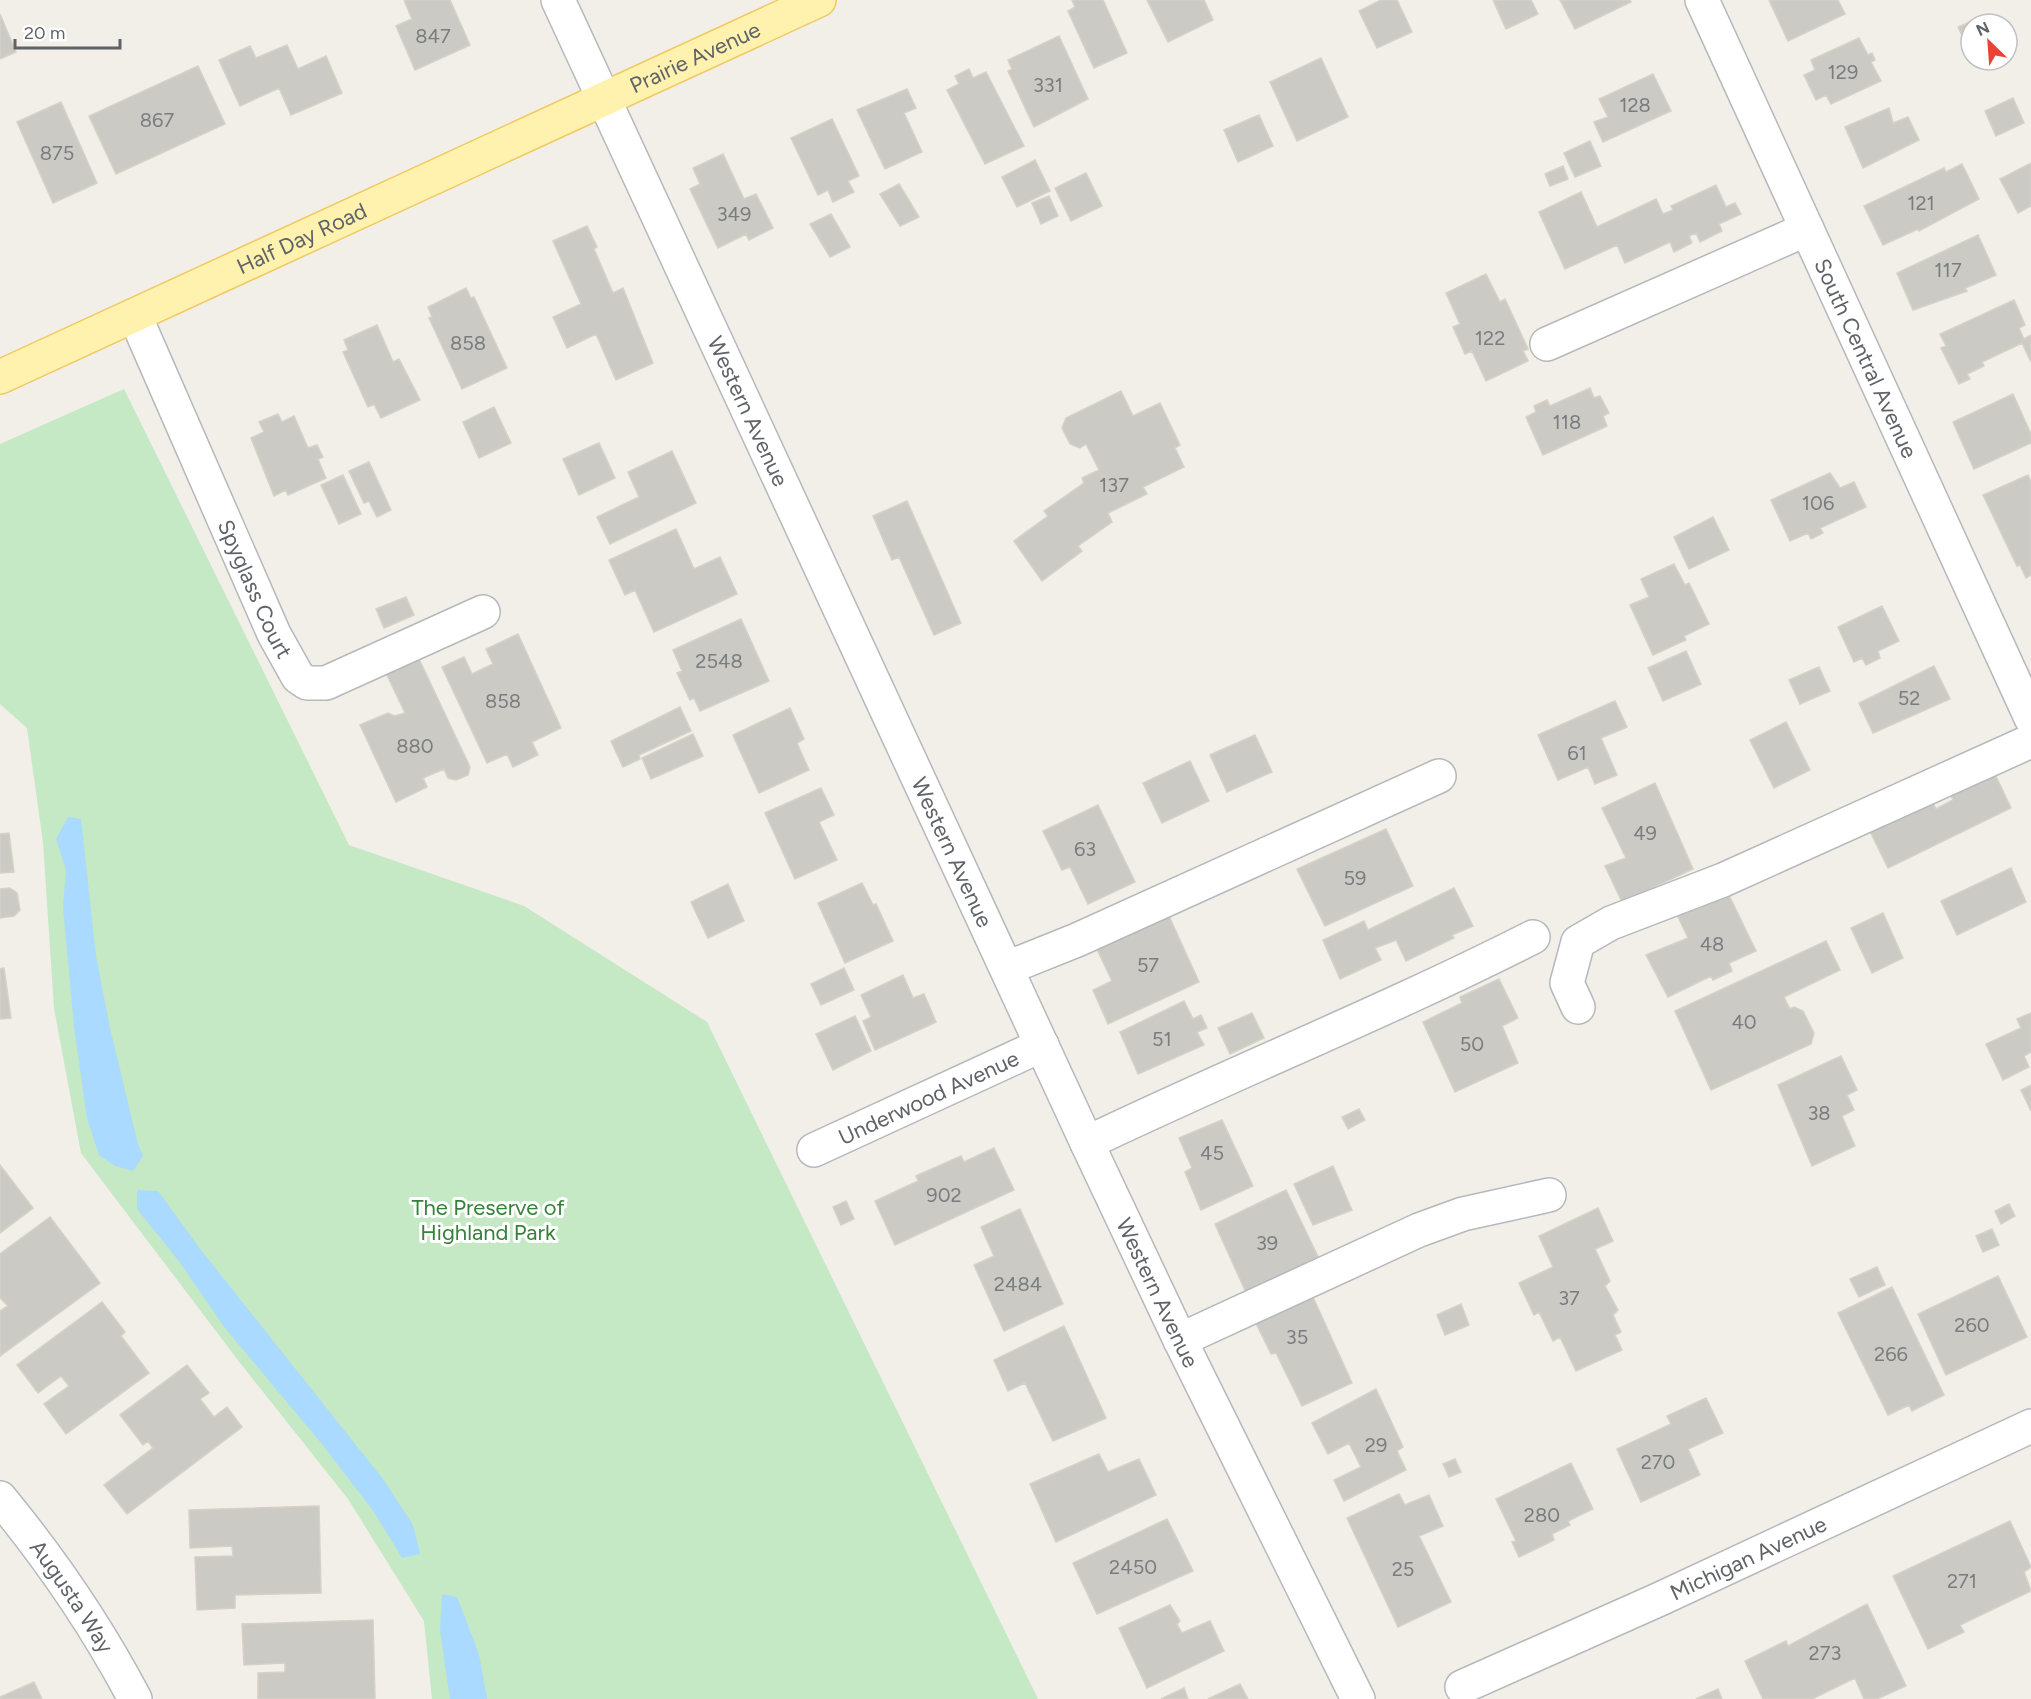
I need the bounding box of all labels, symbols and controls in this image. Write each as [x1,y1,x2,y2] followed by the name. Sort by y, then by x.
[15,12,120,50] scale bar
[1959,12,2019,72] north arrow
[625,15,765,99] street label: Prairie Avenue
[1973,18,1992,40] text: N
[24,22,65,44] text: 20 m
[415,24,451,48] house number: 847
[1828,60,1858,84] house number: 129
[1033,73,1063,97] house number: 331
[1619,93,1651,117] house number: 128
[140,108,174,132] house number: 867
[40,141,74,165] house number: 875
[1907,191,1935,215] house number: 121
[232,197,371,280] street label: Half Day Road
[717,202,751,226] house number: 349
[1809,254,1923,462] street label: South Central Avenue
[1934,258,1962,282] house number: 117
[1475,326,1505,350] house number: 122
[450,331,486,355] house number: 858
[702,332,795,490] street label: Western Avenue
[1553,410,1581,434] house number: 118
[1099,473,1129,497] house number: 137
[1802,491,1834,515] house number: 106
[212,515,298,663] street label: Spyglass Court
[695,649,743,673] house number: 2548
[1898,686,1920,710] house number: 52
[485,689,521,713] house number: 858
[396,734,434,758] house number: 880
[1567,741,1587,765] house number: 61
[906,773,999,932] street label: Western Avenue
[1633,821,1657,845] house number: 49
[1074,837,1096,861] house number: 63
[1344,866,1366,890] house number: 59
[1700,932,1724,956] house number: 48
[1137,953,1159,977] house number: 57
[1731,1010,1757,1034] house number: 40
[1152,1027,1172,1051] house number: 51
[1460,1032,1484,1056] house number: 50
[834,1044,1023,1150] street label: Underwood Avenue
[1807,1101,1831,1125] house number: 38
[1200,1141,1224,1165] house number: 45
[926,1183,962,1207] house number: 902
[411,1194,565,1246] park label: The Preserve of Highland Park
[1111,1213,1205,1372] street label: Western Avenue
[1256,1231,1278,1255] house number: 39
[994,1272,1042,1296] house number: 2484
[1558,1286,1580,1310] house number: 37
[1954,1313,1990,1337] house number: 260
[1286,1325,1308,1349] house number: 35
[1874,1342,1908,1366] house number: 266
[1365,1433,1387,1457] house number: 29
[1641,1450,1675,1474] house number: 270
[1524,1503,1560,1527] house number: 280
[1666,1510,1831,1606] street label: Michigan Avenue
[24,1534,120,1658] street label: Augusta Way
[1109,1555,1157,1579] house number: 2450
[1392,1557,1414,1581] house number: 25
[1947,1569,1977,1593] house number: 271
[1809,1641,1841,1665] house number: 273

